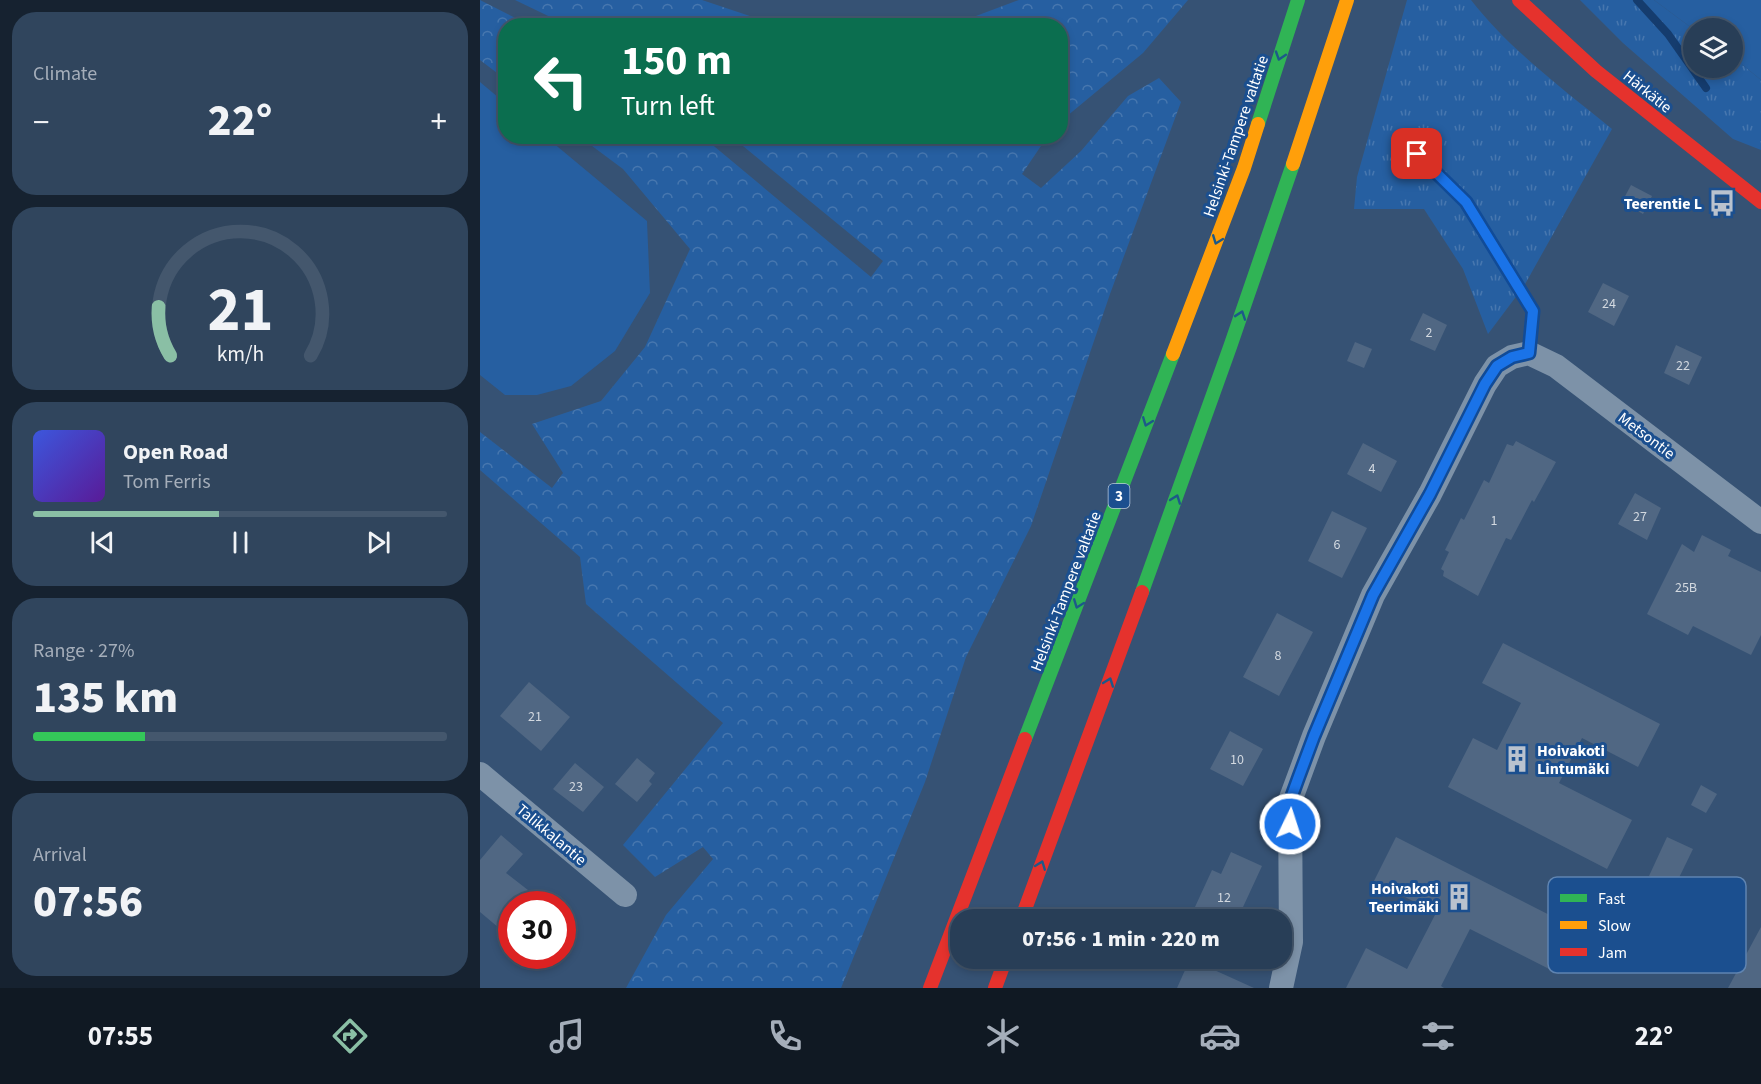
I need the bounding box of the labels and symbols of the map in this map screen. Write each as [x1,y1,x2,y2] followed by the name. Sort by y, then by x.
[1275,50,1287,61] one-way arrow
[1198,53,1274,220] street label: Helsinki-Tampere valtatie
[1618,65,1676,118] street label: Härkätie
[1391,128,1442,179] pin
[1707,188,1737,218] bus stop icon: Teerentie L
[1624,193,1702,215] place label: Teerentie L
[1211,234,1224,245] one-way arrow
[1602,294,1616,314] house number: 24
[1233,310,1246,321] one-way arrow
[1426,323,1433,343] house number: 2
[1676,356,1690,376] house number: 22
[1613,407,1679,464] street label: Metsontie
[1142,417,1155,427] one-way arrow
[1369,459,1376,479] house number: 4
[1108,484,1130,508] road number: 3
[1169,494,1182,505] one-way arrow
[1633,507,1647,527] house number: 27
[1025,508,1107,674] street label: Helsinki-Tampere valtatie
[1491,511,1498,531] house number: 1
[1334,535,1341,555] house number: 6
[1675,578,1697,598] house number: 25B
[1072,599,1085,609] one-way arrow
[1275,646,1282,666] house number: 8
[1102,677,1114,688] one-way arrow
[528,707,542,727] house number: 21
[1537,740,1609,780] place label: Hoivakoti Lintumäki
[1502,744,1532,774] building icon: Hoivakoti Lintumäki
[1230,750,1244,770] house number: 10
[569,777,583,797] house number: 23
[1258,792,1322,856] position arrow
[512,799,591,871] street label: Talikkalantie
[1034,860,1046,871] one-way arrow
[1548,877,1746,973] legend
[1369,878,1439,918] place label: Hoivakoti Teerimäki
[1444,882,1474,912] building icon: Hoivakoti Teerimäki
[1217,888,1231,908] house number: 12
[1598,888,1626,910] text: Fast
[498,891,576,969] speed limit sign: 30
[1598,915,1631,937] text: Slow
[1598,942,1627,964] text: Jam

